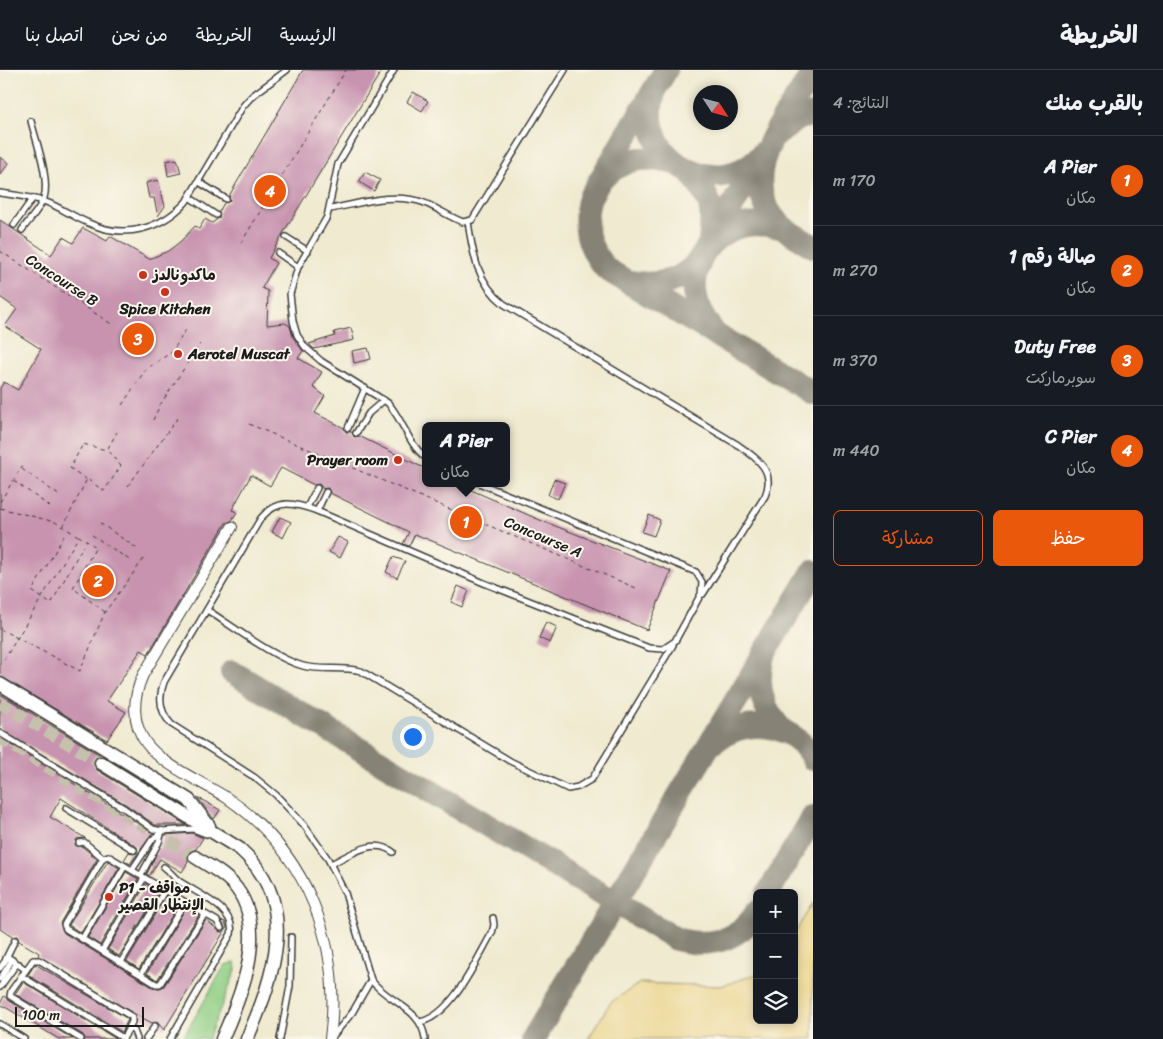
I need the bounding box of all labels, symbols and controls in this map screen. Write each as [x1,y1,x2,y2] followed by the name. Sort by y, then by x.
[1060,14,1138,56] text: الخريطة
[25,19,84,51] text: اتصل بنا
[112,19,168,51] text: من نحن
[196,19,252,51] text: الخريطة
[280,19,336,51] text: الرئيسية
[1045,84,1143,122] text: بالقرب منك
[693,85,738,130] north arrow
[833,88,889,117] text: النتائج: 4
[1044,150,1096,183] text: A Pier
[833,166,876,195] text: 170 m
[1124,166,1130,195] text: 1
[254,172,286,210] pin: 4
[1066,183,1096,212] text: مكان
[1009,240,1096,273] text: صالة رقم 1
[20,247,104,314] street label: Concourse B
[833,256,878,285] text: 270 m
[1122,256,1132,285] text: 2
[151,262,216,288] place label: ماكدونالدز
[137,269,149,281] marker: ماكدونالدز
[1066,273,1096,302] text: مكان
[159,286,171,298] marker: Spice Kitchen
[118,296,211,322] place label: Spice Kitchen
[122,320,154,358] pin: 3
[1014,330,1096,363] text: Duty Free
[187,341,290,367] place label: Aerotel Muscat
[833,346,878,375] text: 370 m
[1123,346,1131,375] text: 3
[172,348,184,360] marker: Aerotel Muscat
[1026,363,1096,392] text: سوبرماركت
[1045,420,1096,453] text: C Pier
[422,422,510,487] popup
[440,424,492,457] text: A Pier
[833,436,880,465] text: 440 m
[1122,436,1132,465] text: 4
[307,447,388,473] place label: Prayer room
[1066,453,1096,482] text: مكان
[392,454,404,466] marker: Prayer room
[440,457,470,486] text: مكان
[450,503,482,541] pin: 1
[500,509,586,565] street label: Concourse A
[833,510,983,566] button: مشاركة
[993,510,1143,566] button: حفظ
[82,562,114,600] pin: 2
[400,724,426,750] your location
[117,875,204,918] place label: P1 - مواقف الإنتظار القصير
[753,889,798,1024] map controls
[753,889,798,934] button: +
[103,891,115,903] marker: P1 - مواقف الإنتظار القصير
[753,934,798,979] button: −
[753,979,798,1024] button: layers
[22,1003,60,1028] text: 100 m
[15,1004,144,1027] scale bar

